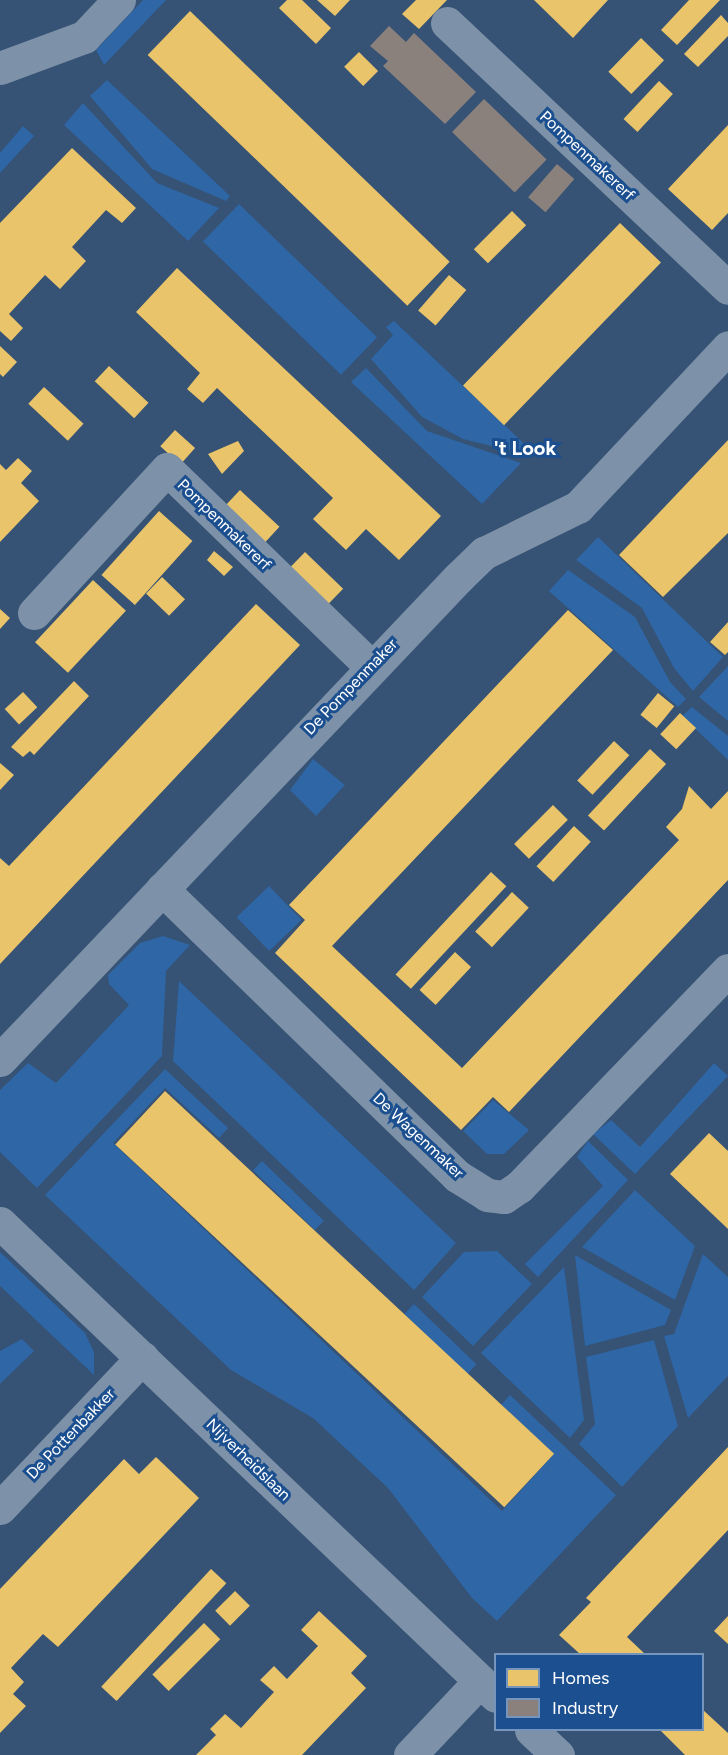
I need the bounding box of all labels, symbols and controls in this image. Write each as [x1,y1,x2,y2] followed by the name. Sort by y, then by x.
[536,107,638,205] street label: Pompenmakererf
[494,436,556,460] district label: 't Look
[173,475,275,575] street label: Pompenmakererf
[300,635,402,739] street label: De Pompenmaker
[369,1089,467,1183] street label: De Wagenmaker
[23,1385,119,1483] street label: De Pottenbakker
[202,1415,294,1505] street label: Nijverheidslaan
[494,1653,704,1731] legend
[552,1667,610,1689] text: Homes
[552,1697,618,1719] text: Industry

